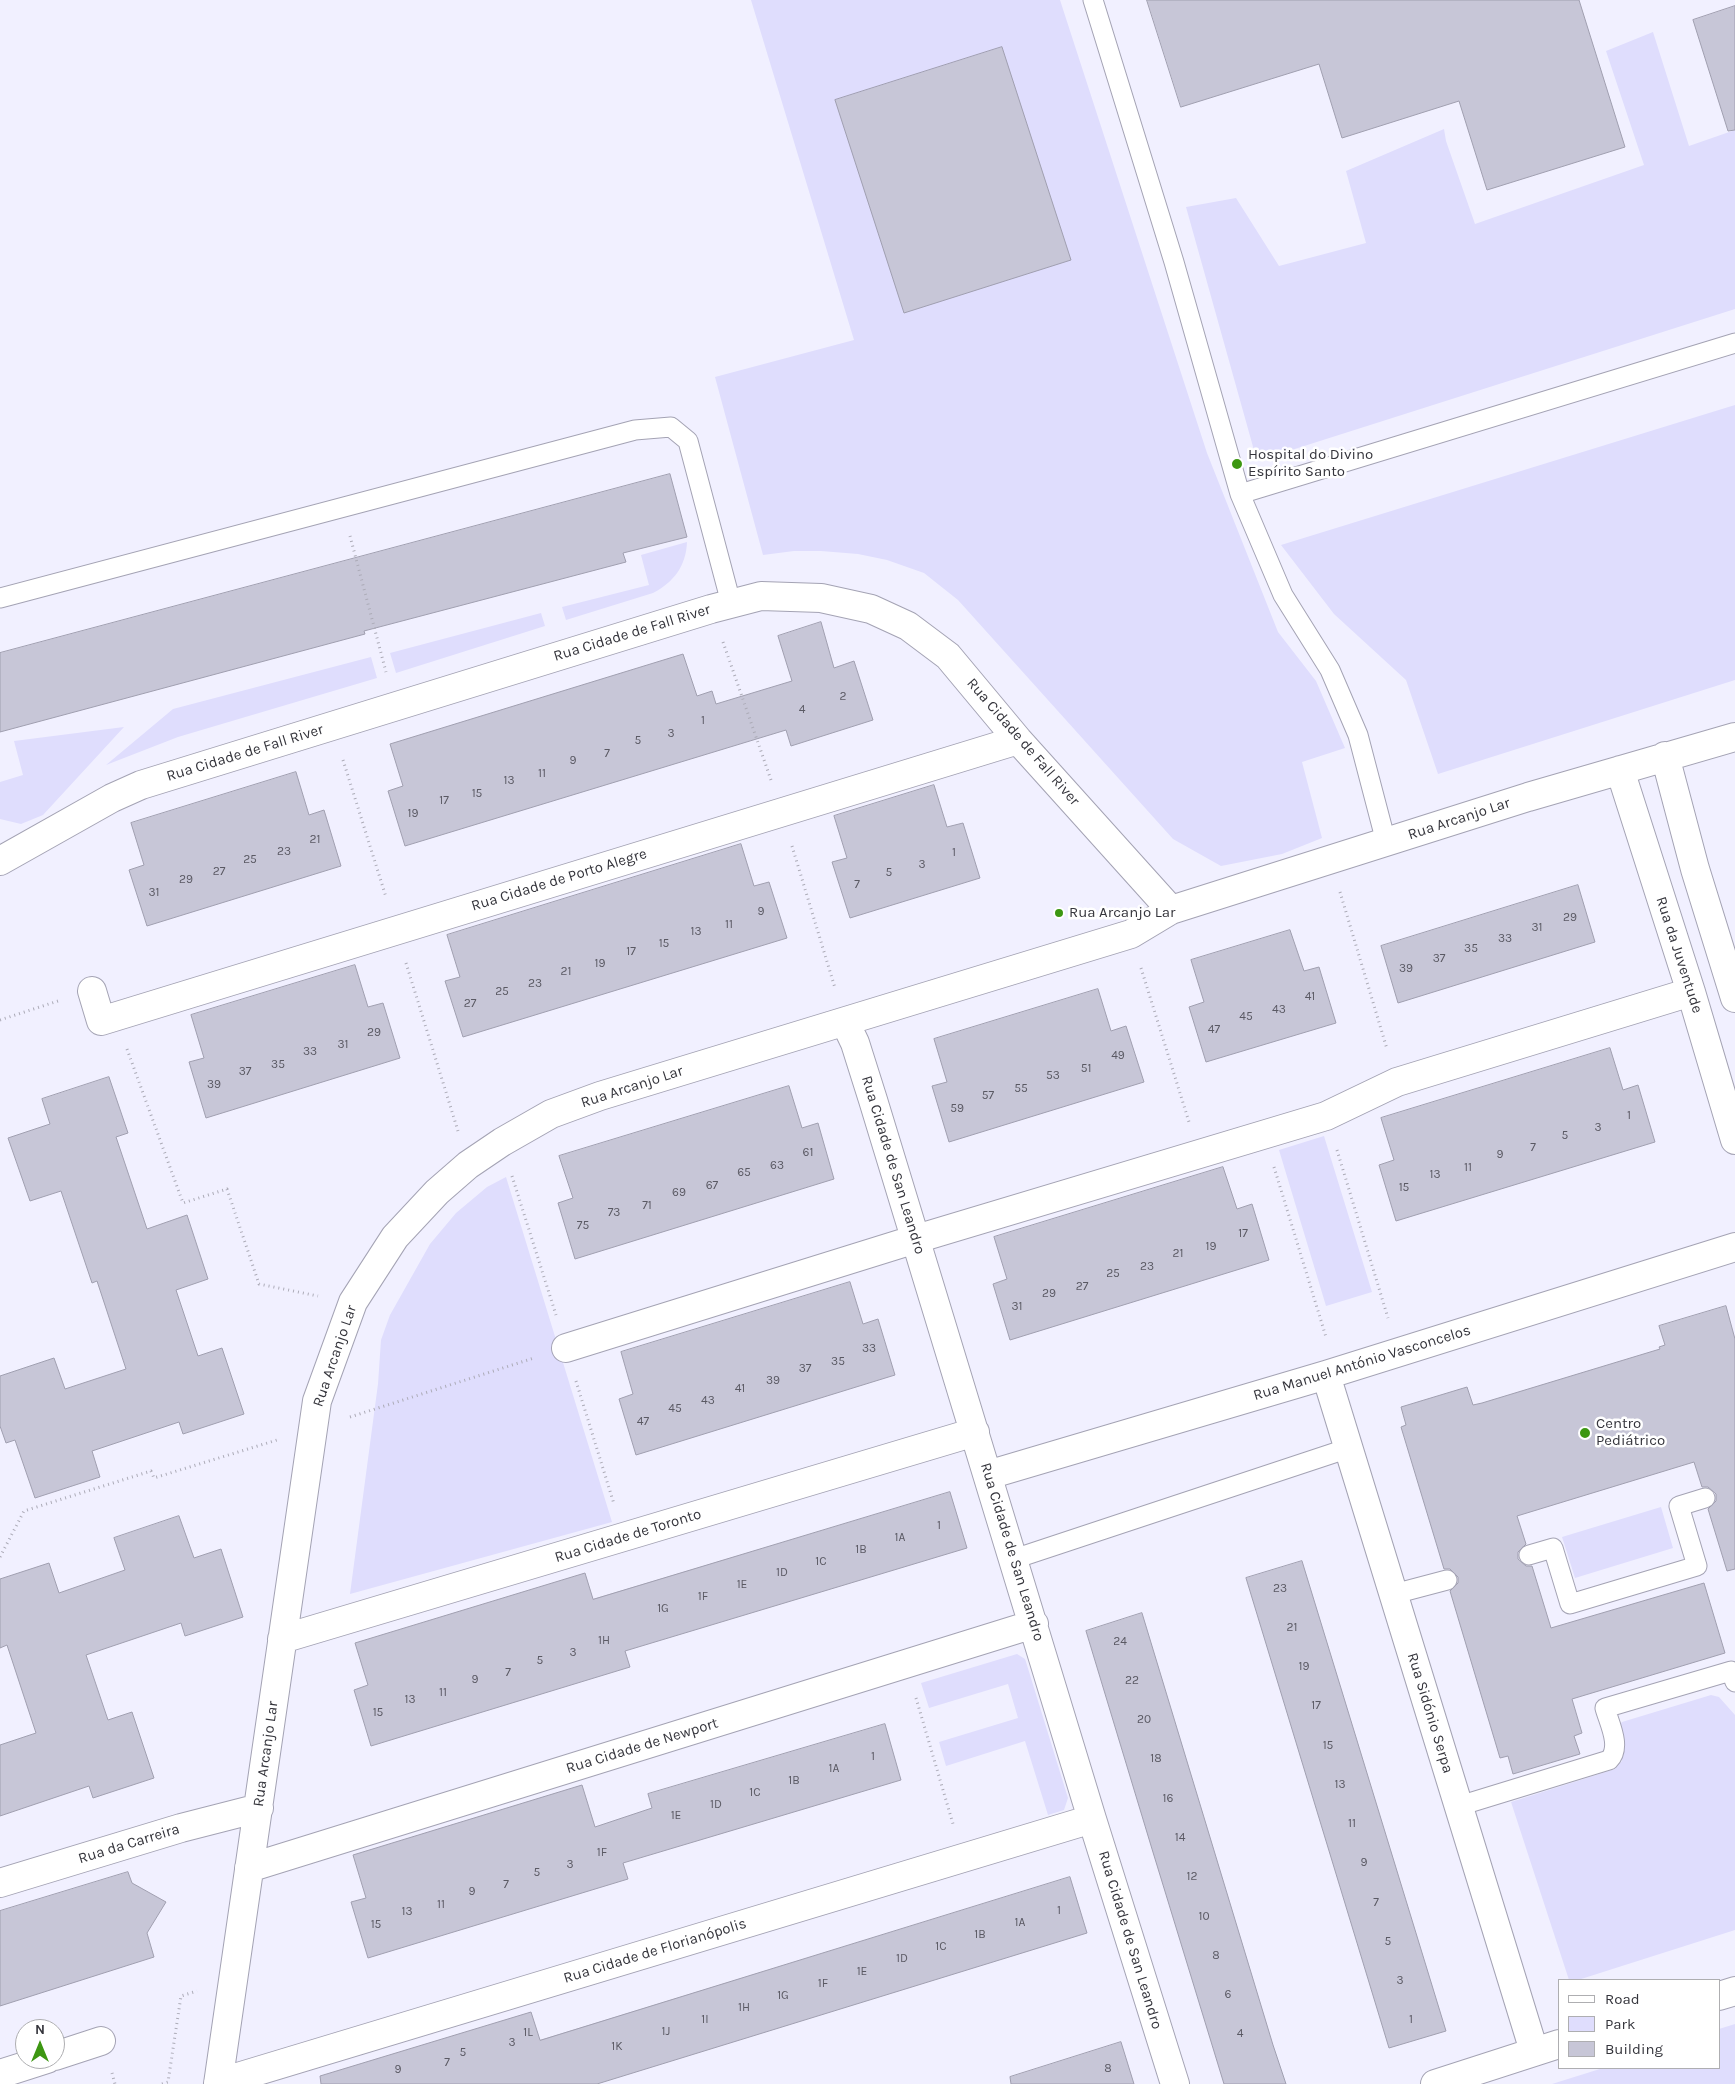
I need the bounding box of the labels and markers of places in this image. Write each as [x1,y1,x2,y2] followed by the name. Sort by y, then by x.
[1248,446,1373,481] place label: Hospital do Divino Espírito Santo
[1230,457,1244,471] marker: Hospital do Divino Espírito Santo
[1069,904,1175,922] place label: Rua Arcanjo Lar
[1053,907,1065,919] marker: Rua Arcanjo Lar
[1596,1415,1665,1450] place label: Centro Pediátrico
[1578,1426,1592,1440] marker: Centro Pediátrico

